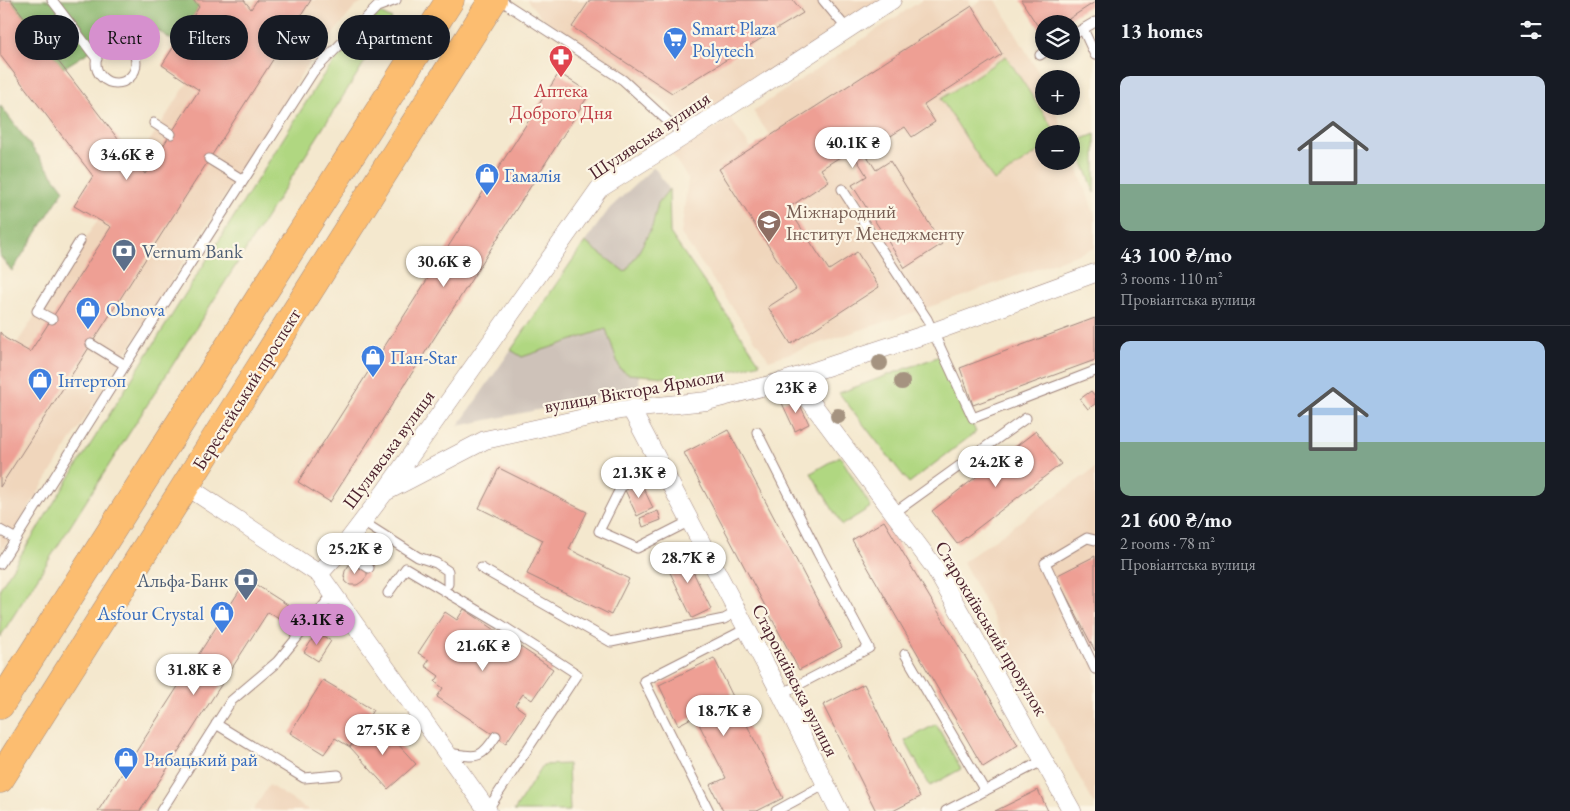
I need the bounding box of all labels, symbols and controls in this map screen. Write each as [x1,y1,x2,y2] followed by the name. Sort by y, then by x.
[15,15,79,60] chip: Buy
[89,15,160,60] chip: Rent
[170,15,248,60] chip: Filters
[258,15,328,60] chip: New
[338,15,450,60] chip: Apartment
[1035,15,1080,170] map controls
[1035,15,1080,60] button: layers
[692,16,777,63] place label: Smart Plaza Polytech
[1517,16,1545,44] icon: filters
[1120,17,1203,44] text: 13 homes
[662,26,688,60] supermarket icon: Smart Plaza Polytech
[548,44,574,78] pharmacy icon: Аптека Доброго Дня
[1035,70,1080,115] button: +
[510,78,613,125] place label: Аптека Доброго Дня
[584,85,715,185] street label: Шулявська вулиця
[1288,108,1378,198] icon: home
[1035,125,1080,170] button: −
[807,126,899,169] pin: 40.1K ₴
[826,132,880,153] text: 40.1K ₴
[81,138,173,181] pin: 34.6K ₴
[100,144,154,165] text: 34.6K ₴
[474,162,500,196] shop icon: Гамалія
[504,163,562,188] place label: Гамалія
[786,199,965,246] place label: Міжнародний Інститут Менеджменту
[756,209,782,243] school or university icon: Міжнародний Інститут Менеджменту
[111,238,137,272] bank icon: Vernum Bank
[142,239,244,264] place label: Vernum Bank
[1120,241,1232,268] text: 43 100 ₴/mo
[398,246,490,288] pin: 30.6K ₴
[417,251,471,272] text: 30.6K ₴
[1120,268,1223,289] text: 3 rooms · 110 m²
[1120,289,1256,310] text: Провіантська вулиця
[75,296,101,330] shop icon: Obnova
[106,297,165,322] place label: Obnova
[186,303,307,475] street label: Берестейський проспект
[360,344,386,378] shop icon: Пан-Star
[390,345,458,370] place label: Пан-Star
[542,362,726,419] street label: вулиця Віктора Ярмоли
[27,367,53,401] shop icon: Інтертоп
[58,368,127,393] place label: Інтертоп
[761,372,831,414] pin: 23K ₴
[1288,374,1378,464] icon: home
[775,377,817,398] text: 23K ₴
[337,384,440,514] street label: Шулявська вулиця
[950,446,1042,488] pin: 24.2K ₴
[969,451,1023,472] text: 24.2K ₴
[593,456,685,499] pin: 21.3K ₴
[612,462,666,483] text: 21.3K ₴
[1120,506,1232,533] text: 21 600 ₴/mo
[309,532,401,575] pin: 25.2K ₴
[1120,533,1215,554] text: 2 rooms · 78 m²
[929,536,1054,720] street label: Старокиївський провулок
[328,538,382,559] text: 25.2K ₴
[642,542,734,584] pin: 28.7K ₴
[661,547,715,568] text: 28.7K ₴
[1120,554,1256,575] text: Провіантська вулиця
[233,567,259,601] bank icon: Альфа-Банк
[136,568,228,593] place label: Альфа-Банк
[209,600,235,634] shop icon: Asfour Crystal
[746,600,845,761] street label: Старокиївська вулиця
[96,601,204,626] place label: Asfour Crystal
[271,604,363,646] pin: 43.1K ₴
[290,609,344,630] text: 43.1K ₴
[437,630,529,672] pin: 21.6K ₴
[456,635,510,656] text: 21.6K ₴
[148,654,240,696] pin: 31.8K ₴
[167,659,221,680] text: 31.8K ₴
[678,694,770,737] pin: 18.7K ₴
[697,700,751,721] text: 18.7K ₴
[337,714,429,756] pin: 27.5K ₴
[356,719,410,740] text: 27.5K ₴
[113,746,139,780] shop icon: Рибацький рай
[144,747,258,772] place label: Рибацький рай

